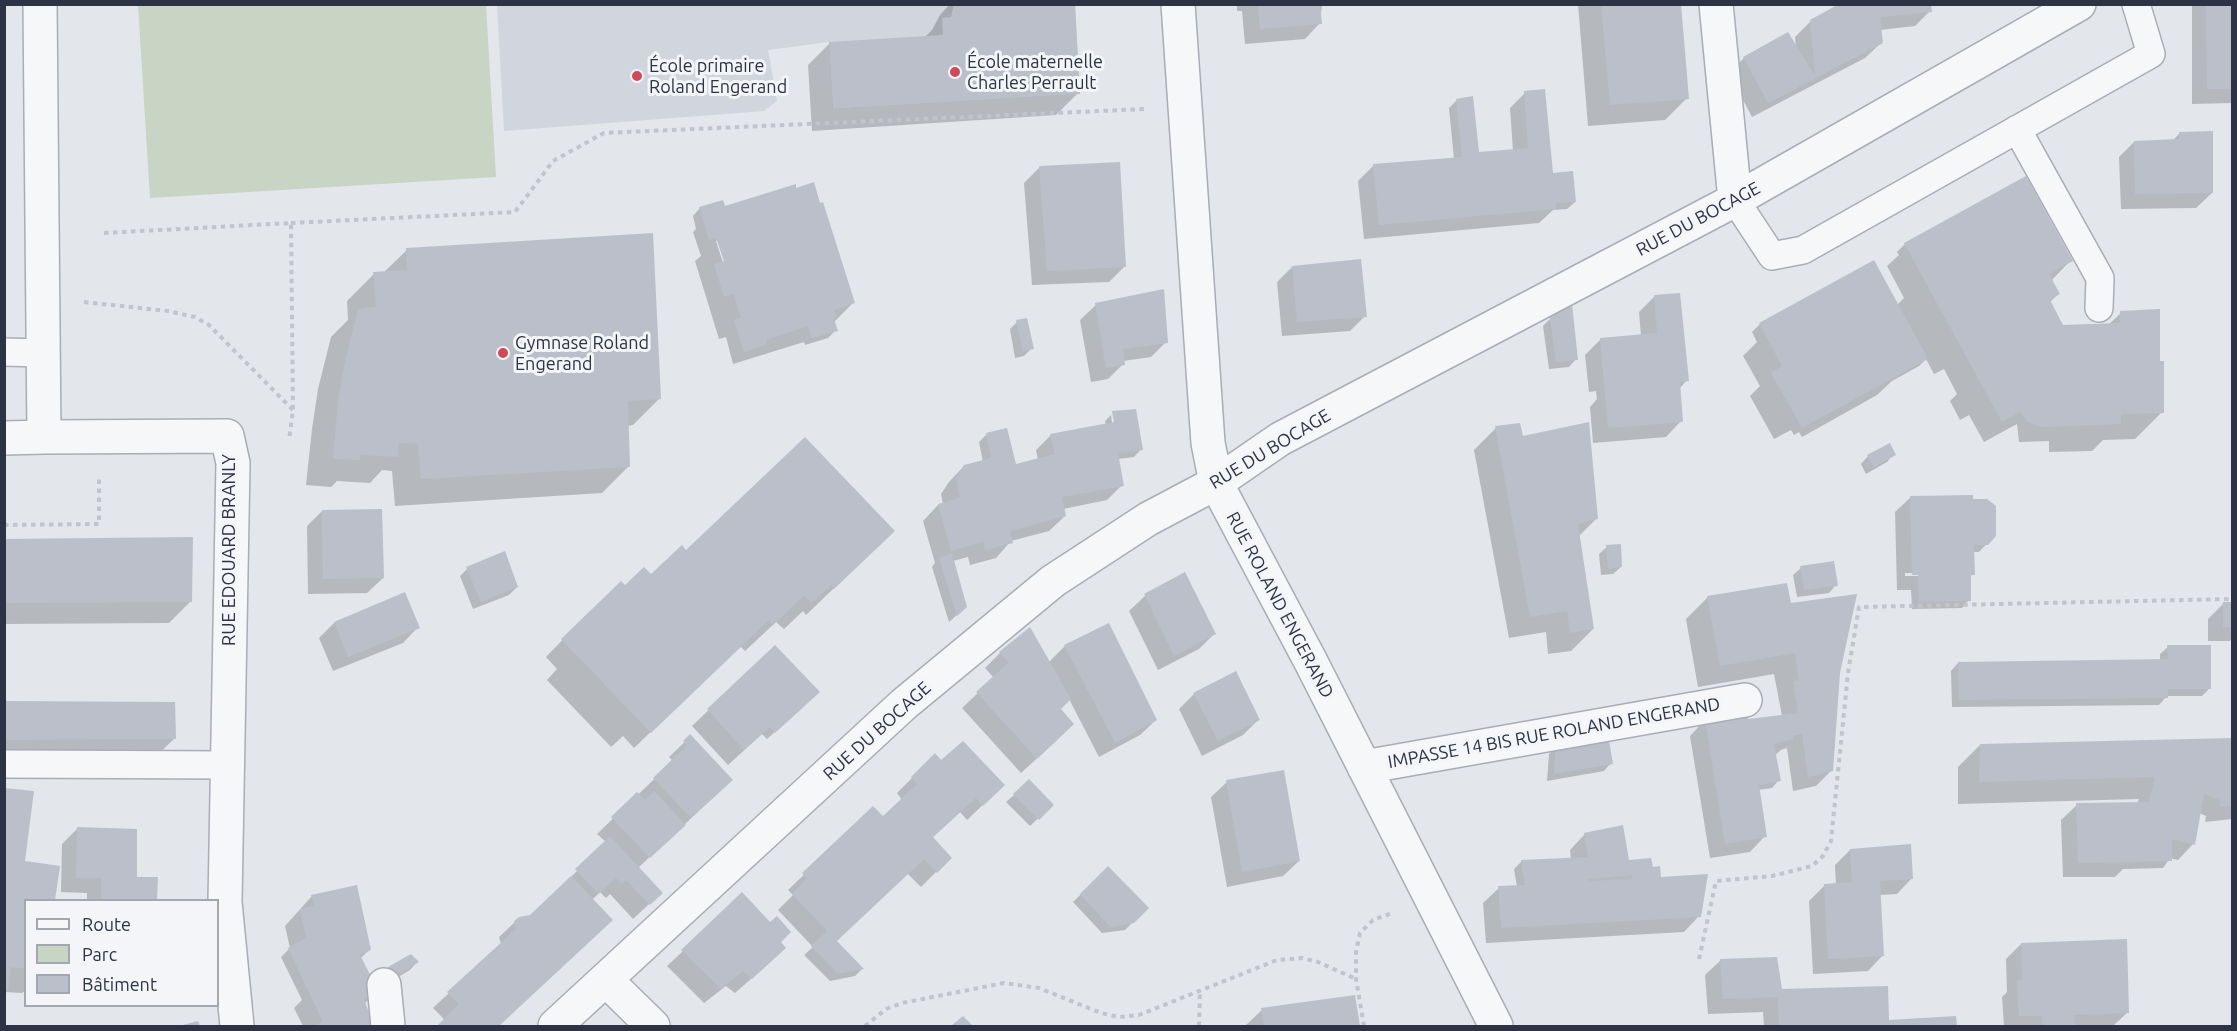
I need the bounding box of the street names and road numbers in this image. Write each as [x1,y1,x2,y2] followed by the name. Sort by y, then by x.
[1632,177,1764,261] street label: RUE DU BOCAGE
[1206,404,1334,494] street label: RUE DU BOCAGE
[218,454,240,646] street label: RUE EDOUARD BRANLY
[1222,508,1338,702] street label: RUE ROLAND ENGERAND
[819,677,935,785] street label: RUE DU BOCAGE
[1386,693,1722,773] street label: IMPASSE 14 BIS RUE ROLAND ENGERAND

